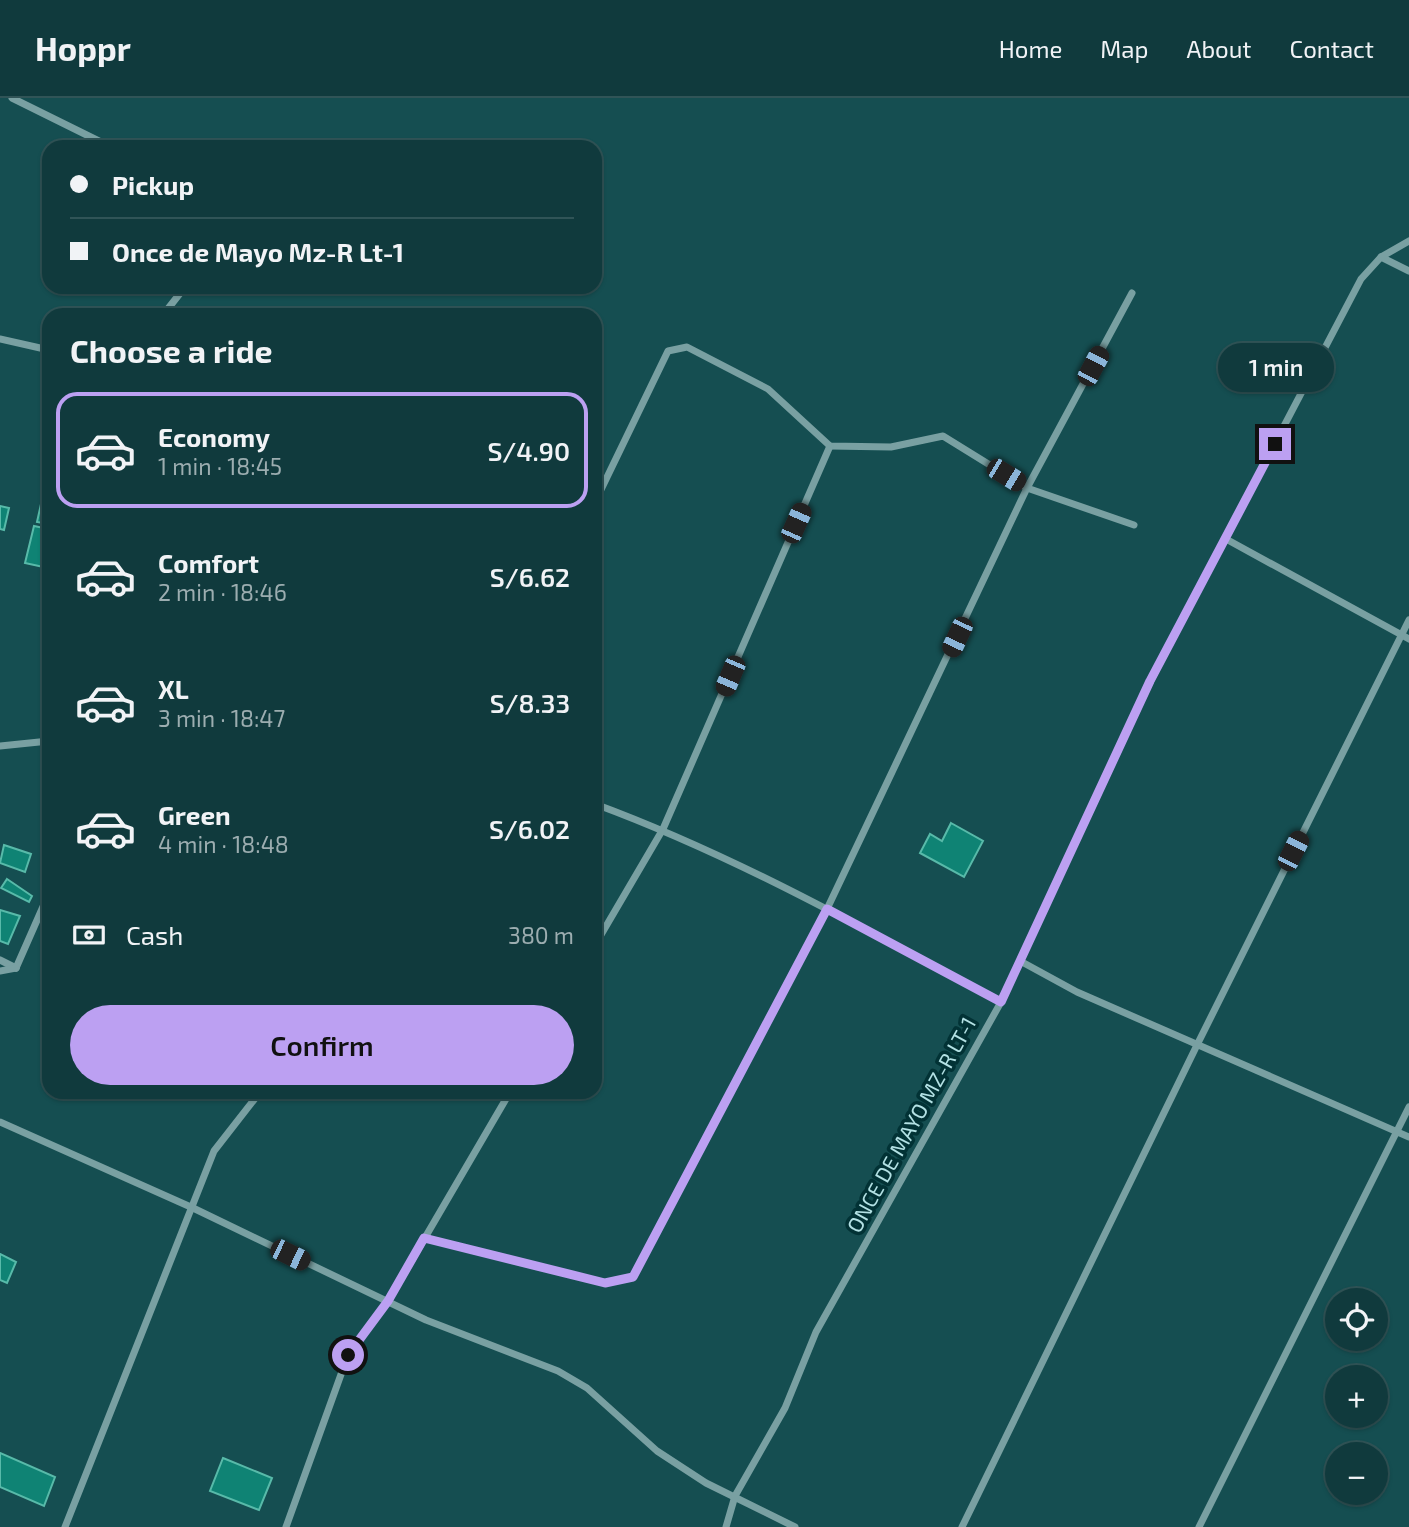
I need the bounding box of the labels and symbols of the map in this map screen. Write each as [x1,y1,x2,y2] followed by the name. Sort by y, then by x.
[1217,342,1333,392] callout: 1 min
[1074,343,1113,389] car
[1259,428,1291,460] route end
[983,455,1030,495] car
[778,500,815,546] car
[939,614,976,660] car
[713,653,748,699] car
[1275,828,1312,874] car
[841,1012,980,1236] street label: ONCE DE MAYO MZ-R LT-1
[267,1236,314,1274] car
[332,1339,364,1371] route start

